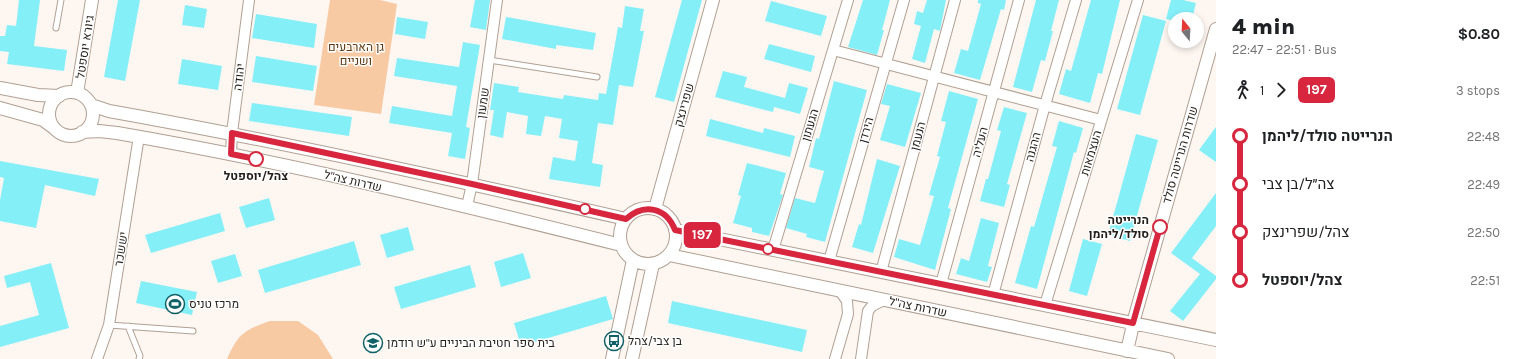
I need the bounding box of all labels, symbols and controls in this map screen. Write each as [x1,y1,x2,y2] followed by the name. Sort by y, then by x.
[1168,12,1204,48] north arrow
[1168,12,1204,48] map controls
[73,14,97,80] street label: גיורא יוספטל
[1232,14,1295,40] text: 4 min
[1458,25,1500,43] text: $0.80
[328,40,384,68] park label: גן הארבעים ושניים
[1232,42,1337,57] text: 22:47 – 22:51 · Bus
[230,62,248,92] street label: יהודה
[1232,79,1254,101] icon: walk
[1270,79,1292,101] icon: forward
[671,81,697,129] street label: שפרינצק
[1306,81,1327,98] text: 197
[1260,83,1264,98] text: 1
[1456,83,1500,98] text: 3 stops
[474,87,492,119] street label: שמעון
[1159,105,1201,205] street label: שדרות הנרייטה סולד
[798,107,822,143] street label: הגעתון
[856,115,876,145] street label: הירדן
[907,120,929,152] street label: הנעמן
[969,125,991,159] street label: העליה
[1262,127,1393,145] text: הנרייטה סולד/ליהמן
[1077,129,1105,177] street label: העצמאות
[1467,129,1500,144] text: 22:48
[1022,131,1044,163] street label: ההגנה
[248,151,264,167] marker: צהל/יוספטל
[323,168,383,194] street label: שדרות צה"ל
[224,169,288,183] place label: צהל/יוספטל
[1262,175,1335,193] text: צה״ל/בן צבי
[1467,177,1500,192] text: 22:49
[579,203,591,215] unlabelled marker
[1089,213,1149,241] place label: הנרייטה סולד/ליהמן
[1152,219,1168,235] marker: הנרייטה סולד/ליהמן
[679,222,725,248] line badge: 197
[1262,223,1349,241] text: צהל/שפרינצק
[1467,225,1500,240] text: 22:50
[692,226,712,243] text: 197
[111,231,131,267] street label: יששכר
[762,243,774,255] unlabelled marker
[1262,271,1342,289] text: צהל/יוספטל
[1470,273,1500,288] text: 22:51
[164,293,186,315] sports icon: מרכז טניס
[888,294,948,320] street label: שדרות צה"ל
[189,297,239,311] place label: מרכז טניס
[603,330,625,352] bus stop icon: בן צבי/צהל
[362,332,384,354] school or university icon: בית ספר חטיבת הביניים ע"ש רודמן
[628,334,683,348] place label: בן צבי/צהל
[387,336,556,350] place label: בית ספר חטיבת הביניים ע"ש רודמן

